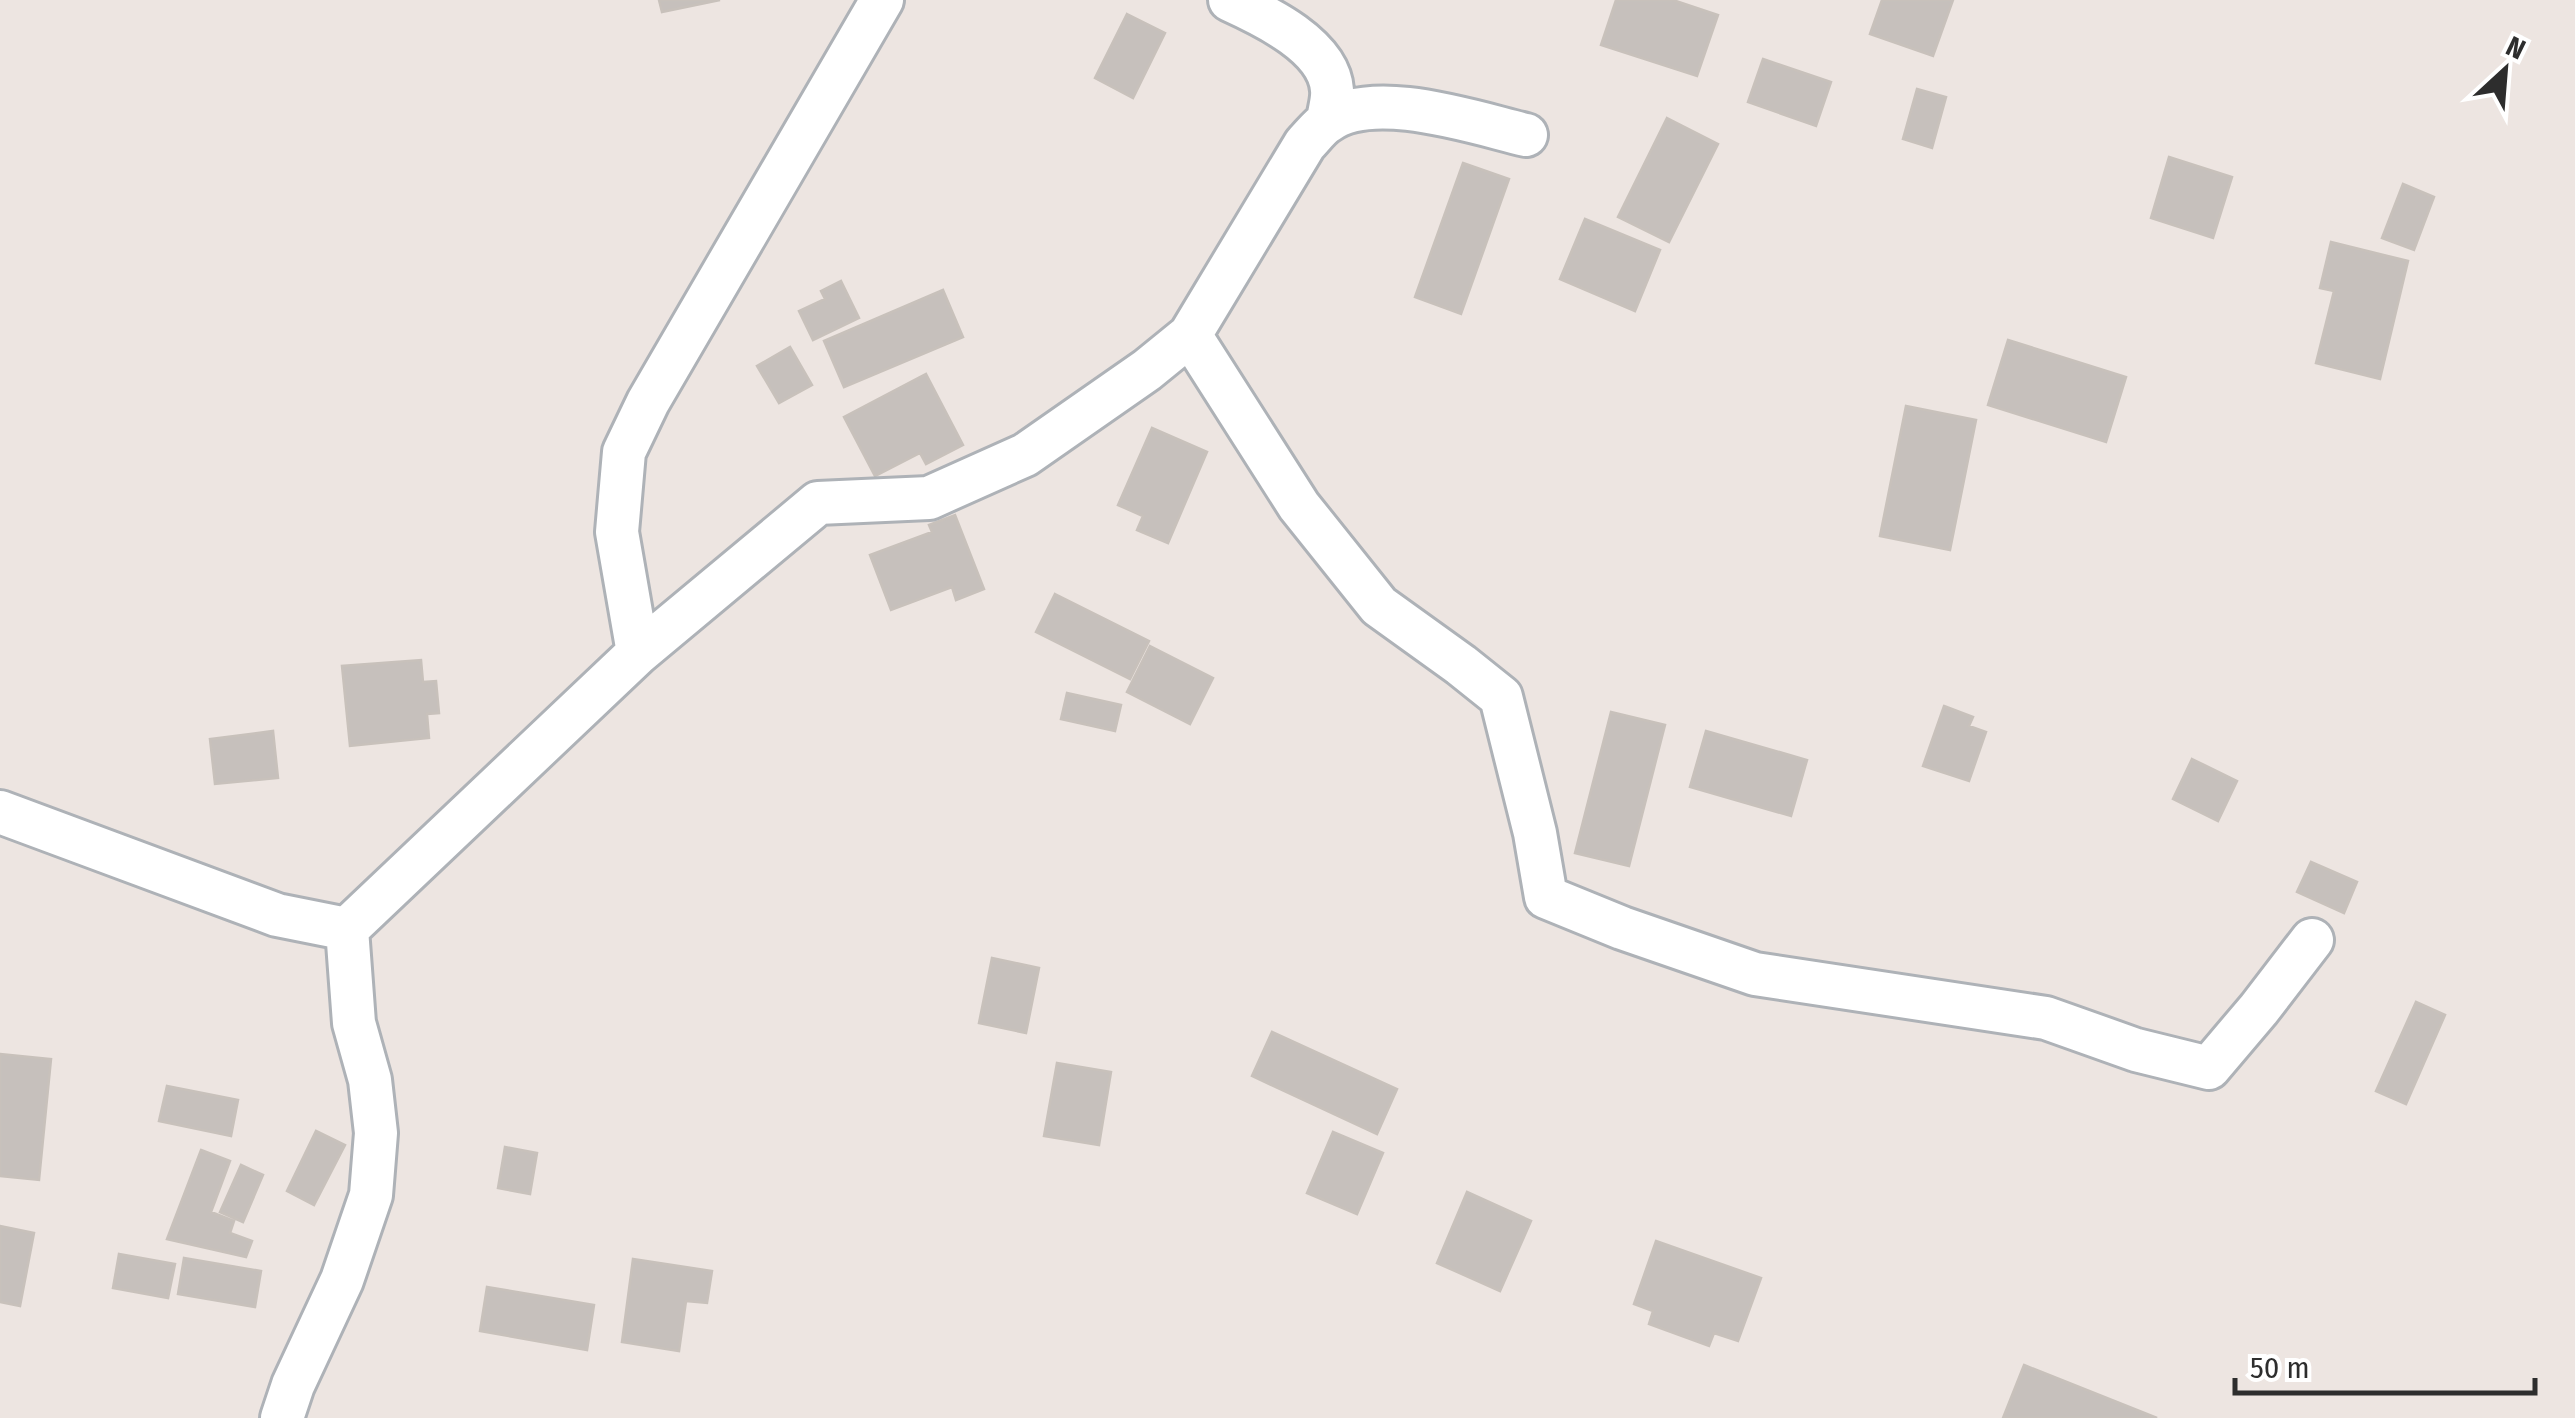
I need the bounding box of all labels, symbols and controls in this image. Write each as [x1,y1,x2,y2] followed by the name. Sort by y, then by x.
[2455,20,2555,120] north arrow
[2501,29,2531,66] text: N
[2235,1333,2535,1395] scale bar
[2250,1350,2310,1386] text: 50 m

